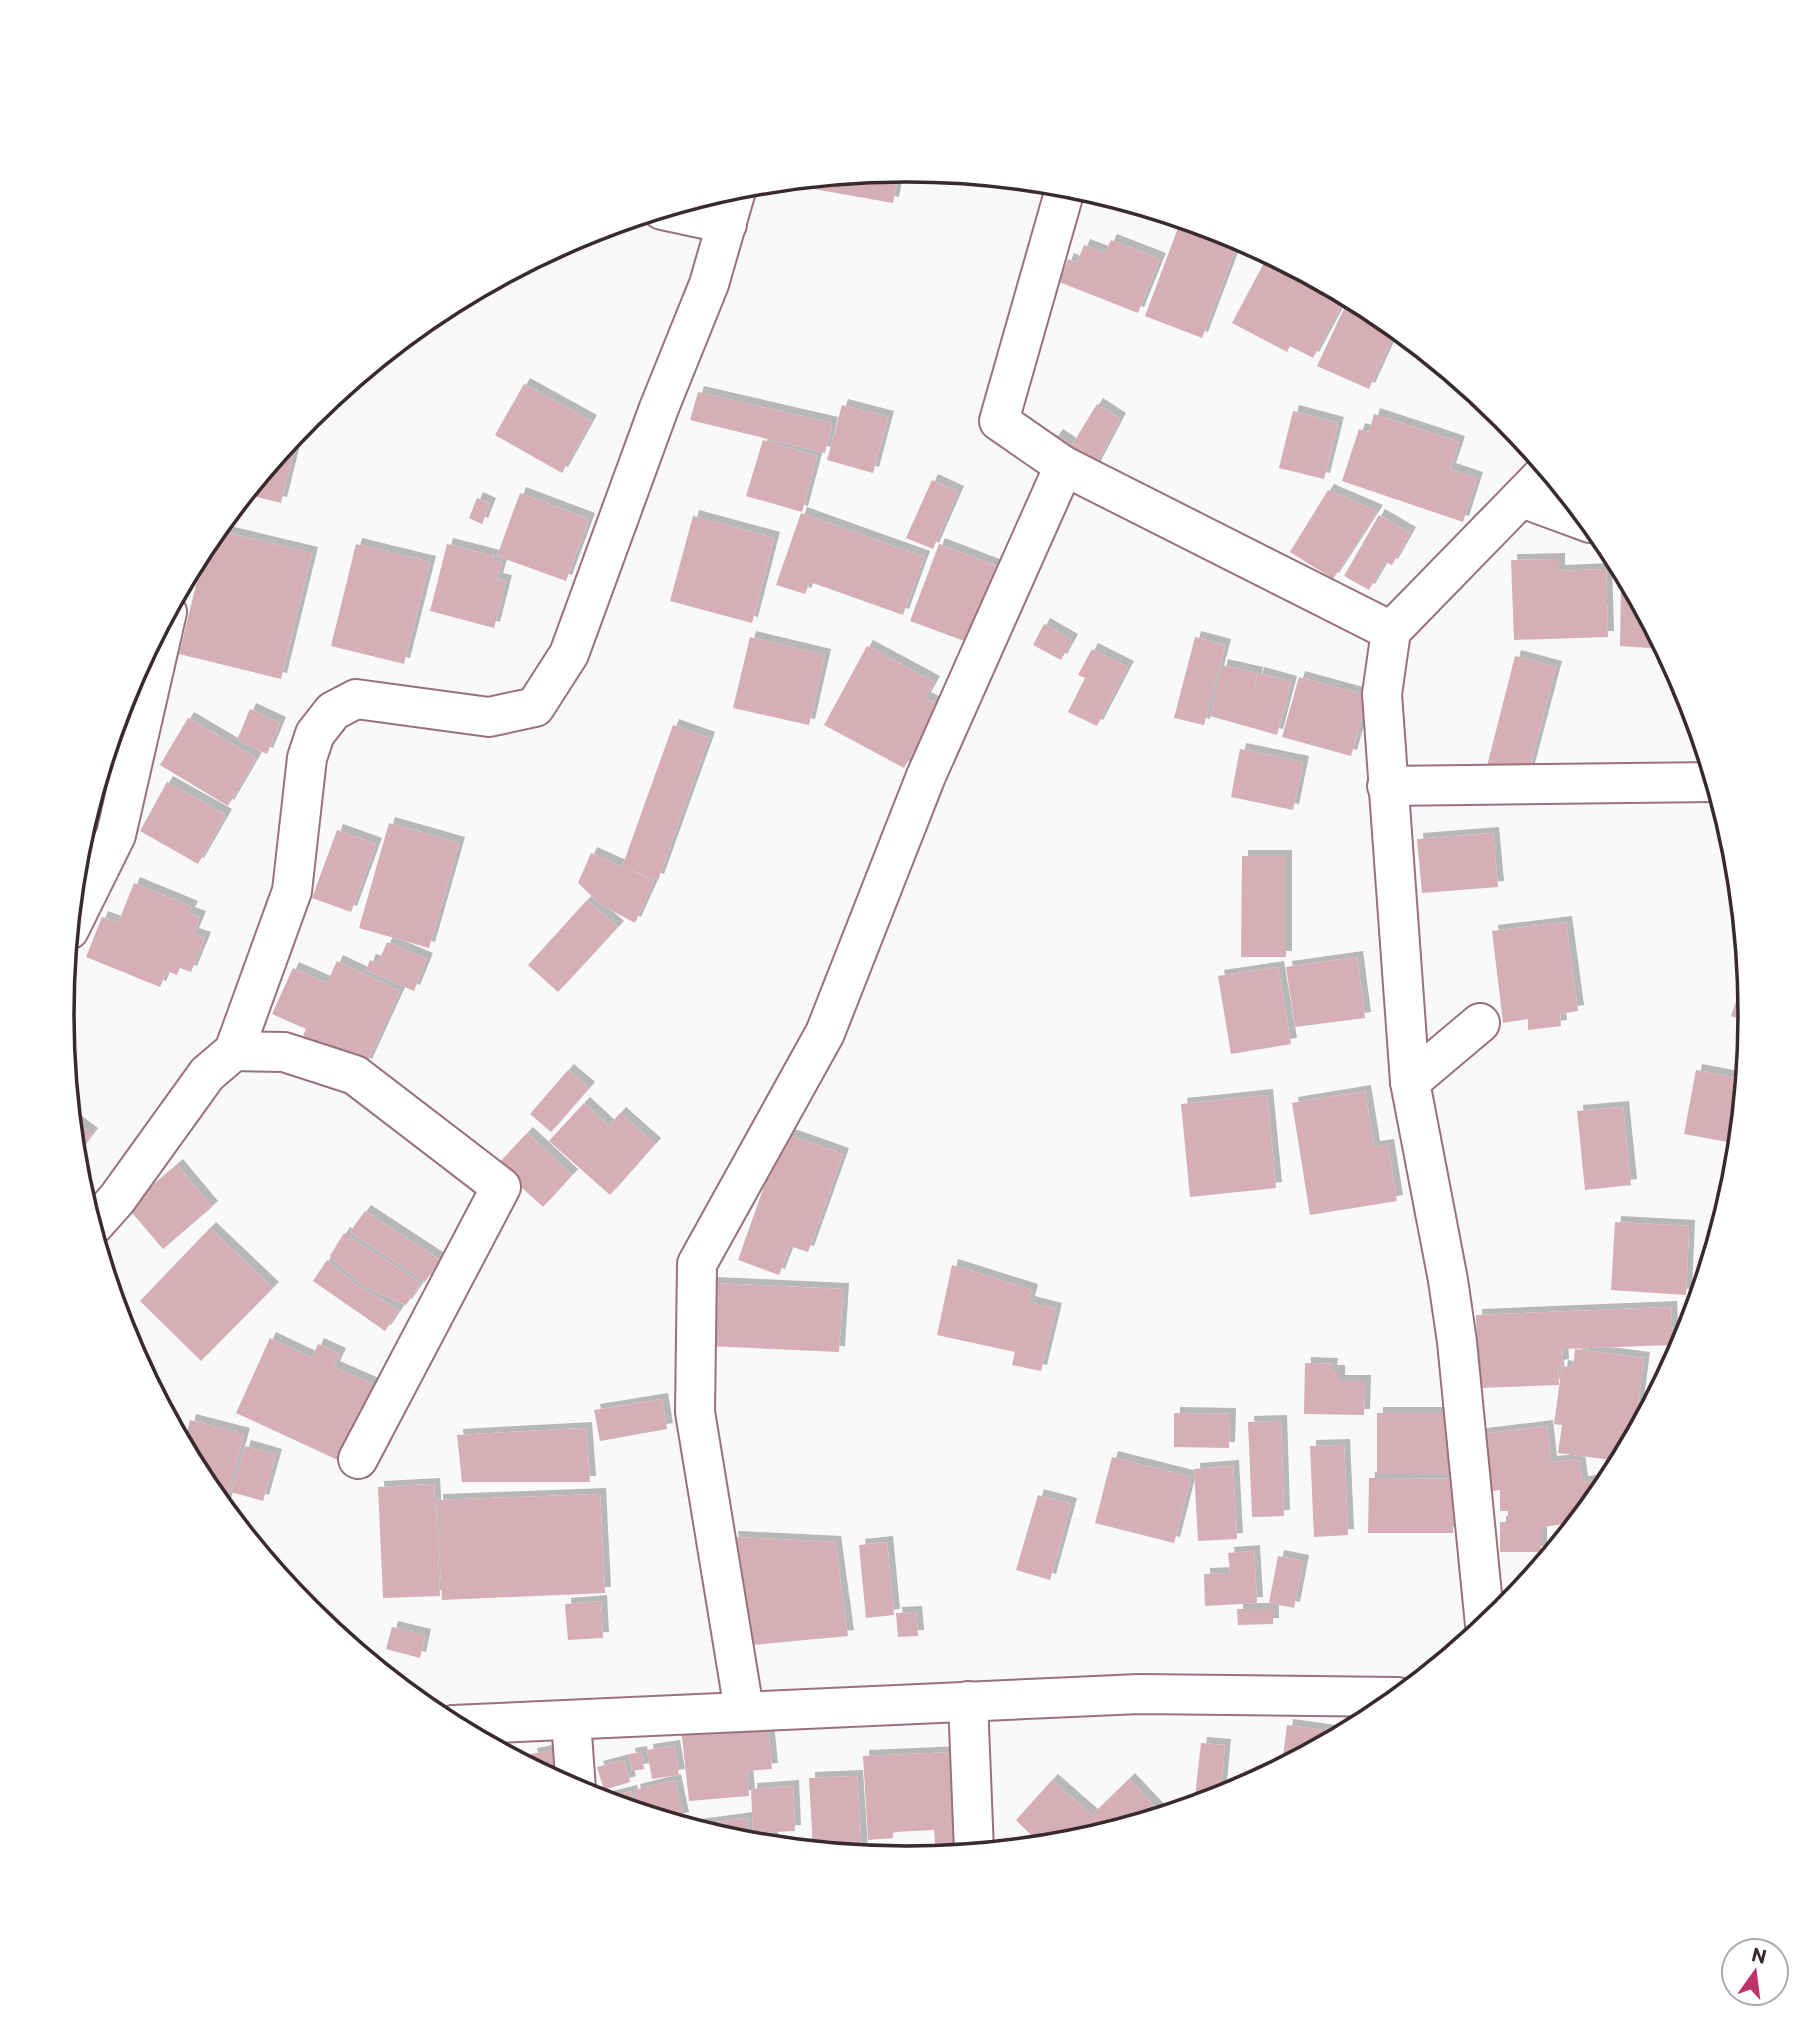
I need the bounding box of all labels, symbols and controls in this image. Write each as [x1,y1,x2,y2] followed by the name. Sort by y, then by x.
[1720,1937,1790,2007] north arrow
[1750,1942,1769,1968] text: N

